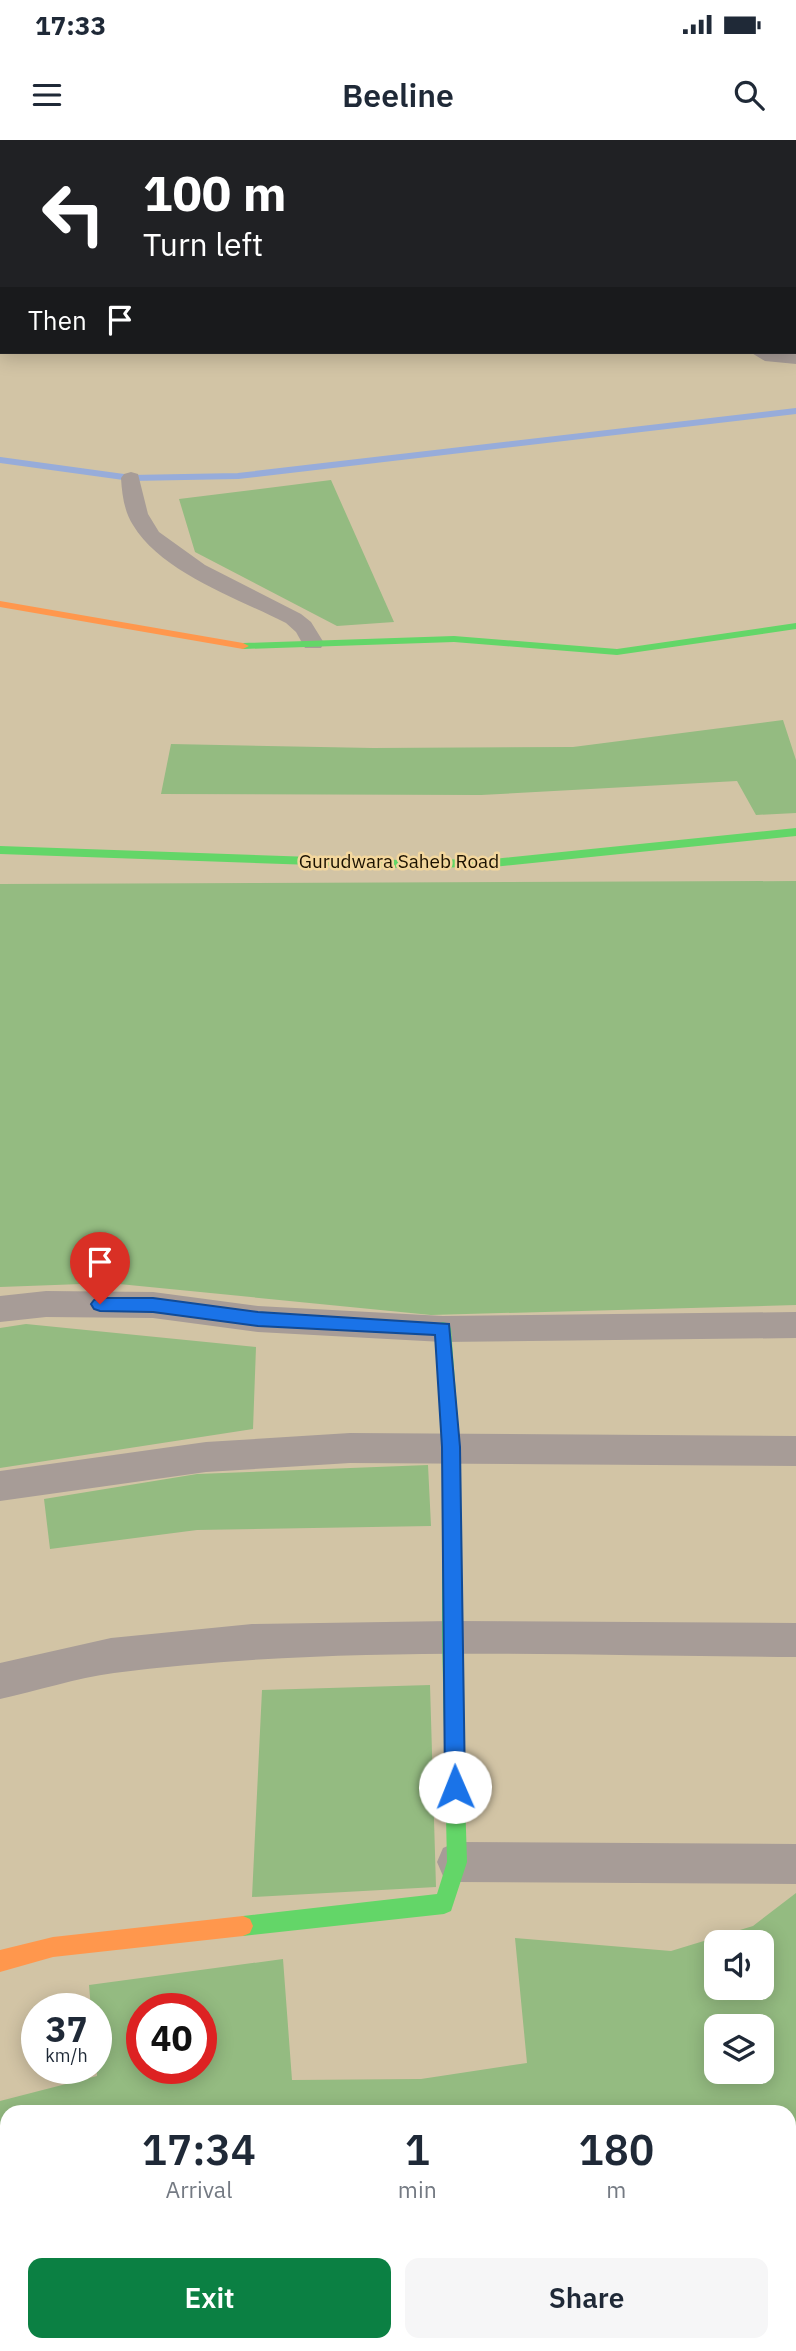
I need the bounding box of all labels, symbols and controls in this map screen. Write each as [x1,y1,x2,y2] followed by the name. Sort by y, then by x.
[35,8,106,42] text: 17:33
[342,74,454,116] text: Beeline
[28,76,66,114] icon: menu
[730,76,768,114] icon: search
[143,161,287,224] text: 100 m
[28,168,119,259] icon: left
[143,223,263,265] text: Turn left
[101,301,139,339] icon: arrive
[28,303,87,337] text: Then
[299,849,499,873] street label: Gurudwara Saheb Road
[70,1232,130,1304] pin
[81,1243,119,1281] icon: arrive
[418,1750,492,1824] position arrow
[704,1930,774,2084] map controls
[704,1930,774,2000] button: sound
[126,1993,217,2084] speed limit sign: 40
[45,2006,88,2052] text: 37
[704,2014,774,2084] button: layers
[45,2044,88,2067] text: km/h
[142,2122,256,2177] text: 17:34
[405,2122,430,2177] text: 1
[579,2122,654,2177] text: 180
[165,2174,232,2204] text: Arrival
[398,2174,437,2204] text: min
[606,2174,626,2204] text: m
[28,2258,391,2338] button: Exit
[405,2258,768,2338] button: Share

